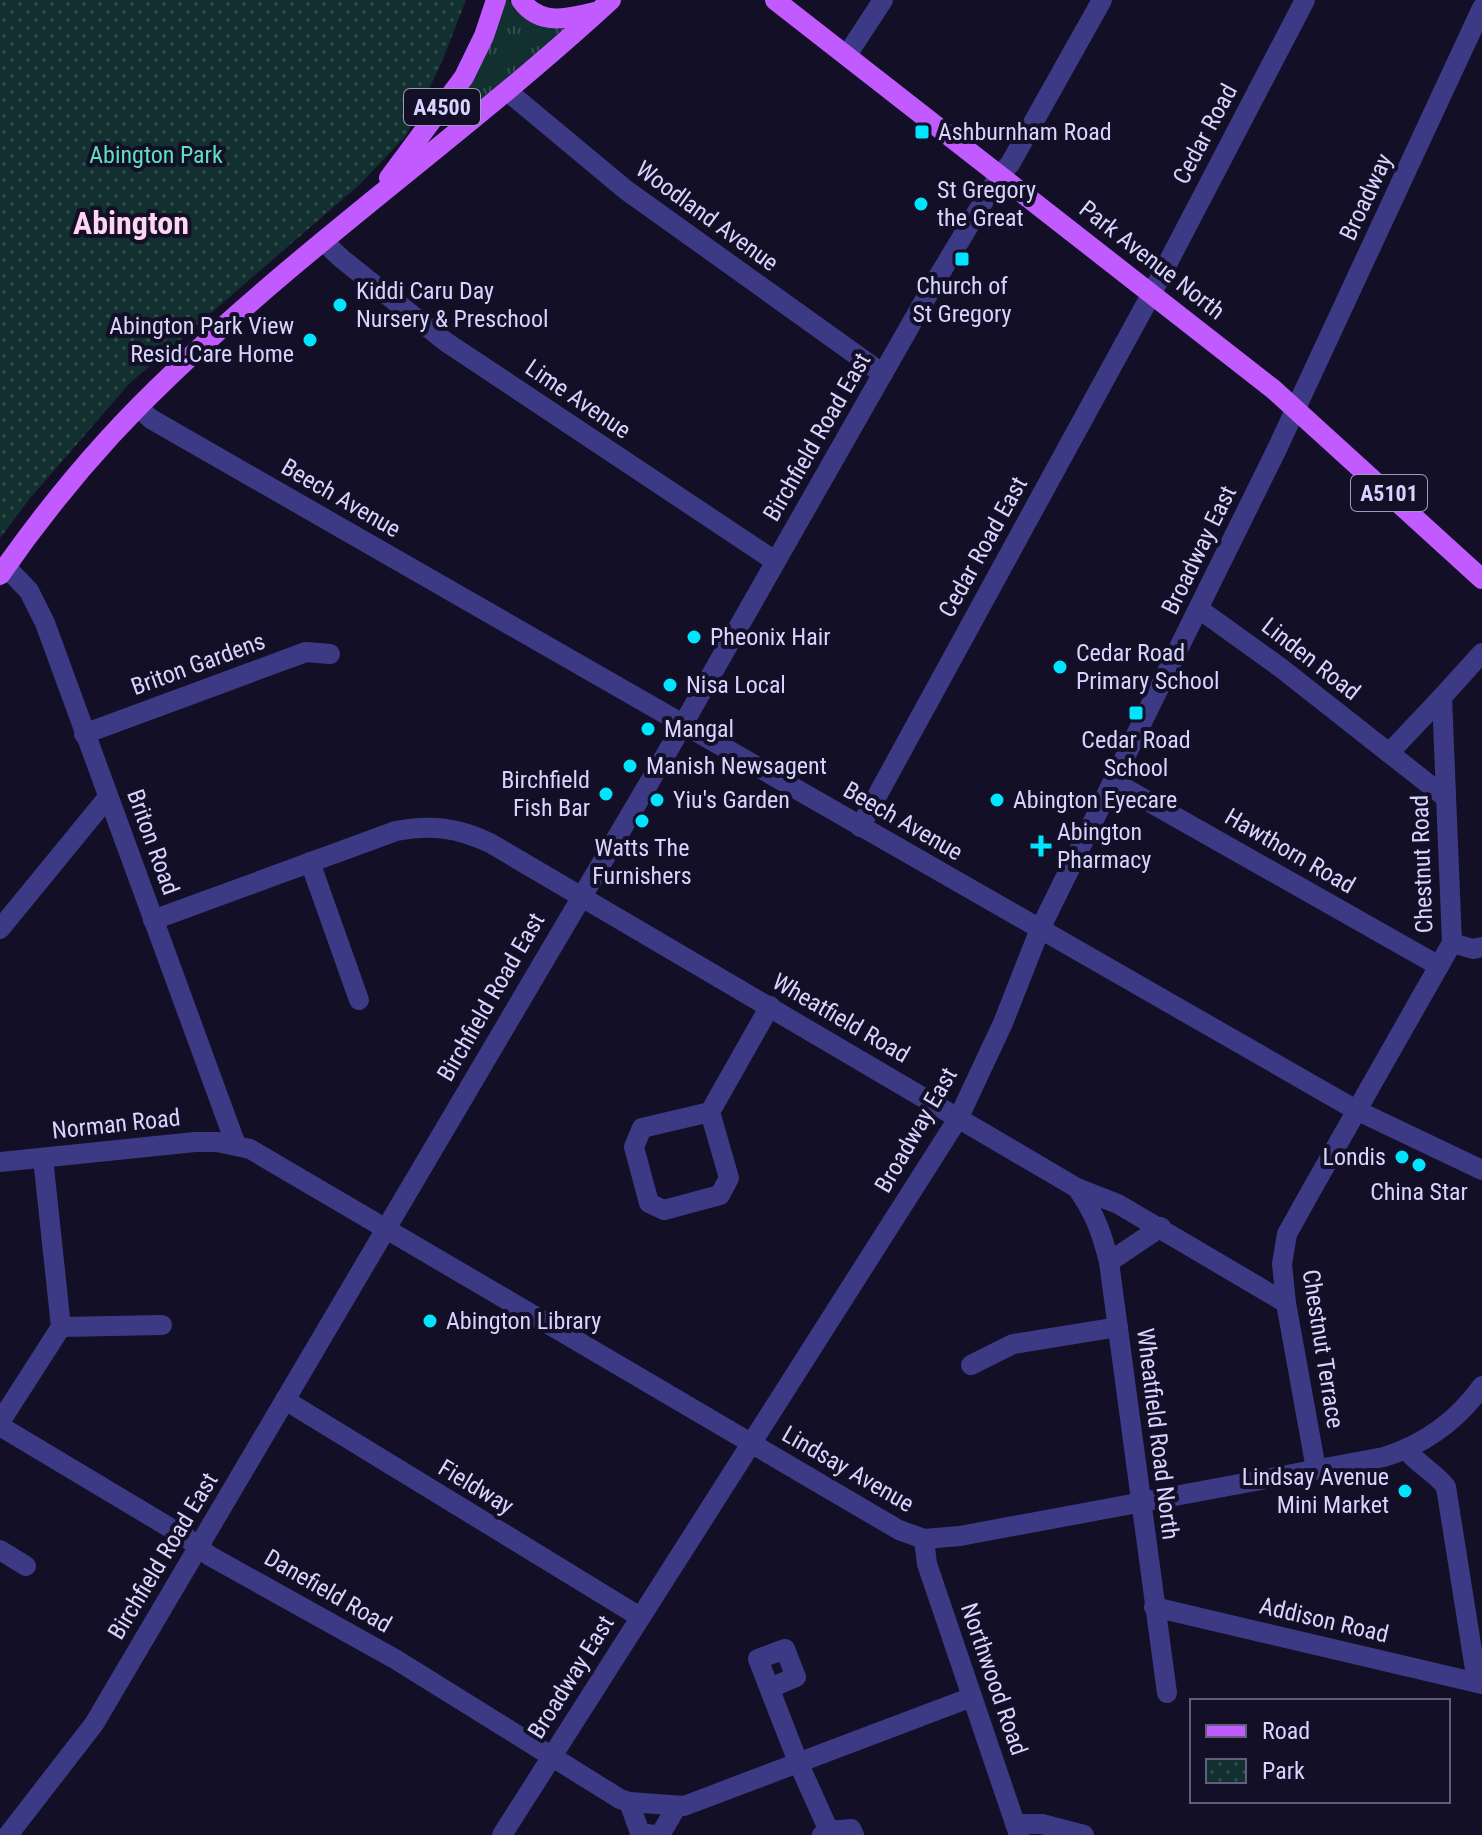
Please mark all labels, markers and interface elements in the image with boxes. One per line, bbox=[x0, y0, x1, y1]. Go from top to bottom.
street label: Cedar Road bbox=[1167, 79, 1243, 189]
road number: A4500 bbox=[404, 89, 480, 125]
place label: Ashburnham Road bbox=[938, 118, 1112, 146]
marker: Ashburnham Road bbox=[913, 123, 931, 141]
park label: Abington Park bbox=[89, 141, 223, 169]
street label: Broadway bbox=[1334, 149, 1398, 245]
street label: Woodland Avenue bbox=[630, 155, 784, 277]
place label: St Gregory the Great bbox=[937, 176, 1036, 232]
marker: St Gregory the Great bbox=[912, 195, 930, 213]
street label: Park Avenue North bbox=[1074, 195, 1230, 325]
district label: Abington bbox=[73, 204, 189, 242]
marker: Church of St Gregory bbox=[953, 250, 971, 268]
place label: Church of St Gregory bbox=[913, 272, 1011, 328]
place label: Kiddi Caru Day Nursery & Preschool bbox=[356, 277, 548, 333]
marker: Kiddi Caru Day Nursery & Preschool bbox=[331, 296, 349, 314]
place label: Abington Park View Resid.Care Home bbox=[109, 312, 294, 368]
marker: Abington Park View Resid.Care Home bbox=[301, 331, 319, 349]
street label: Birchfield Road East bbox=[758, 348, 876, 526]
street label: Lime Avenue bbox=[520, 354, 636, 444]
street label: Beech Avenue bbox=[276, 453, 406, 543]
street label: Cedar Road East bbox=[933, 472, 1033, 622]
road number: A5101 bbox=[1351, 475, 1427, 511]
street label: Broadway East bbox=[1156, 481, 1242, 619]
street label: Linden Road bbox=[1256, 612, 1366, 706]
place label: Pheonix Hair bbox=[710, 623, 831, 651]
street label: Briton Gardens bbox=[127, 627, 269, 701]
marker: Pheonix Hair bbox=[685, 628, 703, 646]
place label: Cedar Road Primary School bbox=[1076, 639, 1219, 695]
marker: Cedar Road Primary School bbox=[1051, 658, 1069, 676]
place label: Nisa Local bbox=[686, 671, 786, 699]
marker: Nisa Local bbox=[661, 676, 679, 694]
marker: Cedar Road School bbox=[1127, 704, 1145, 722]
place label: Mangal bbox=[664, 715, 734, 743]
marker: Mangal bbox=[639, 720, 657, 738]
place label: Cedar Road School bbox=[1081, 726, 1191, 782]
place label: Manish Newsagent bbox=[646, 752, 827, 780]
marker: Manish Newsagent bbox=[621, 757, 639, 775]
place label: Birchfield Fish Bar bbox=[501, 766, 590, 822]
street label: Beech Avenue bbox=[838, 776, 968, 866]
street label: Briton Road bbox=[121, 785, 185, 899]
marker: Birchfield Fish Bar bbox=[597, 785, 615, 803]
place label: Yiu's Garden bbox=[673, 786, 790, 814]
place label: Abington Eyecare bbox=[1013, 786, 1177, 814]
marker: Yiu's Garden bbox=[648, 791, 666, 809]
marker: Abington Eyecare bbox=[988, 791, 1006, 809]
street label: Chestnut Road bbox=[1406, 794, 1438, 934]
street label: Hawthorn Road bbox=[1220, 803, 1360, 899]
marker: Watts The Furnishers bbox=[633, 812, 651, 830]
place label: Abington Pharmacy bbox=[1057, 818, 1151, 874]
place label: Watts The Furnishers bbox=[592, 834, 692, 890]
marker: Abington Pharmacy bbox=[1032, 837, 1050, 855]
street label: Birchfield Road East bbox=[432, 908, 550, 1086]
street label: Wheatfield Road bbox=[767, 967, 915, 1069]
street label: Broadway East bbox=[869, 1063, 963, 1197]
street label: Norman Road bbox=[50, 1103, 182, 1145]
place label: Londis bbox=[1323, 1143, 1386, 1171]
marker: Londis bbox=[1393, 1148, 1411, 1166]
marker: China Star bbox=[1410, 1156, 1428, 1174]
place label: China Star bbox=[1370, 1178, 1468, 1206]
street label: Chestnut Terrace bbox=[1297, 1268, 1349, 1430]
place label: Abington Library bbox=[446, 1307, 601, 1335]
marker: Abington Library bbox=[421, 1312, 439, 1330]
street label: Wheatfield Road North bbox=[1131, 1327, 1185, 1541]
street label: Lindsay Avenue bbox=[777, 1420, 919, 1518]
street label: Fieldway bbox=[433, 1454, 519, 1520]
place label: Lindsay Avenue Mini Market bbox=[1242, 1463, 1389, 1519]
street label: Birchfield Road East bbox=[102, 1468, 224, 1644]
marker: Lindsay Avenue Mini Market bbox=[1396, 1482, 1414, 1500]
street label: Danefield Road bbox=[259, 1543, 397, 1639]
street label: Addison Road bbox=[1257, 1592, 1391, 1648]
street label: Northwood Road bbox=[955, 1599, 1033, 1759]
street label: Broadway East bbox=[522, 1610, 620, 1744]
legend bbox=[1190, 1699, 1450, 1803]
text: Road bbox=[1262, 1717, 1310, 1745]
text: Park bbox=[1262, 1757, 1305, 1785]

